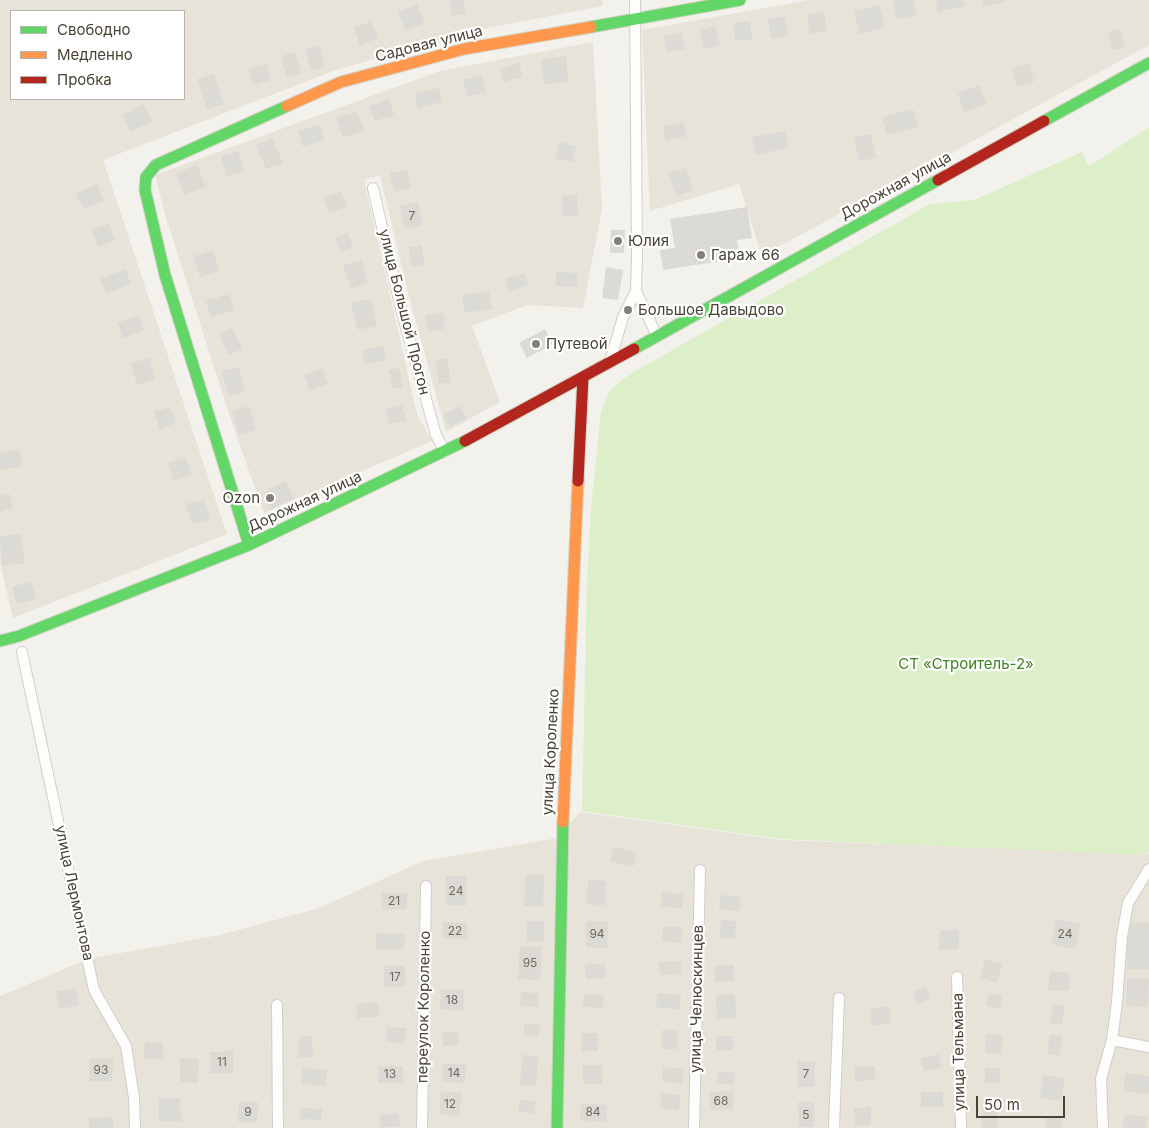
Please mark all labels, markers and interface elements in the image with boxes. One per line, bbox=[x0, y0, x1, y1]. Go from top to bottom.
legend bbox=[10, 10, 185, 100]
text: Свободно bbox=[57, 20, 131, 39]
street label: Садовая улица bbox=[374, 22, 484, 66]
text: Медленно bbox=[57, 45, 133, 64]
text: Пробка bbox=[57, 70, 112, 89]
street label: Дорожная улица bbox=[838, 148, 954, 224]
house number: 7 bbox=[409, 209, 415, 223]
street label: улица Большой Прогон bbox=[375, 227, 433, 397]
place label: Юлия bbox=[628, 232, 669, 250]
marker: Юлия bbox=[612, 235, 624, 247]
place label: Гараж 66 bbox=[711, 246, 780, 264]
marker: Гараж 66 bbox=[695, 249, 707, 261]
place label: Большое Давыдово bbox=[638, 301, 784, 319]
marker: Большое Давыдово bbox=[622, 304, 634, 316]
place label: Путевой bbox=[546, 335, 608, 353]
marker: Путевой bbox=[530, 338, 542, 350]
street label: Дорожная улица bbox=[245, 468, 365, 536]
place label: Ozon bbox=[223, 489, 260, 507]
marker: Ozon bbox=[264, 492, 276, 504]
park label: СТ «Строитель-2» bbox=[898, 655, 1034, 673]
street label: улица Короленко bbox=[539, 688, 563, 816]
street label: улица Лермонтова bbox=[51, 824, 97, 962]
house number: 24 bbox=[449, 884, 463, 898]
house number: 21 bbox=[388, 894, 400, 908]
house number: 22 bbox=[448, 924, 462, 938]
street label: улица Челюскинцев bbox=[687, 925, 707, 1073]
house number: 94 bbox=[589, 927, 605, 941]
house number: 24 bbox=[1058, 927, 1072, 941]
street label: переулок Короленко bbox=[414, 931, 434, 1083]
house number: 95 bbox=[523, 956, 537, 970]
house number: 17 bbox=[389, 970, 401, 984]
house number: 18 bbox=[446, 993, 458, 1007]
street label: улица Тельмана bbox=[949, 993, 969, 1111]
house number: 11 bbox=[217, 1055, 227, 1069]
house number: 93 bbox=[94, 1063, 108, 1077]
house number: 14 bbox=[448, 1066, 460, 1080]
house number: 13 bbox=[384, 1067, 396, 1081]
house number: 7 bbox=[803, 1067, 809, 1081]
scale bar bbox=[979, 1086, 1068, 1118]
house number: 68 bbox=[714, 1094, 728, 1108]
text: 50 m bbox=[984, 1095, 1020, 1114]
house number: 12 bbox=[444, 1097, 456, 1111]
house number: 9 bbox=[244, 1105, 252, 1119]
house number: 84 bbox=[585, 1105, 601, 1119]
house number: 5 bbox=[802, 1108, 810, 1122]

